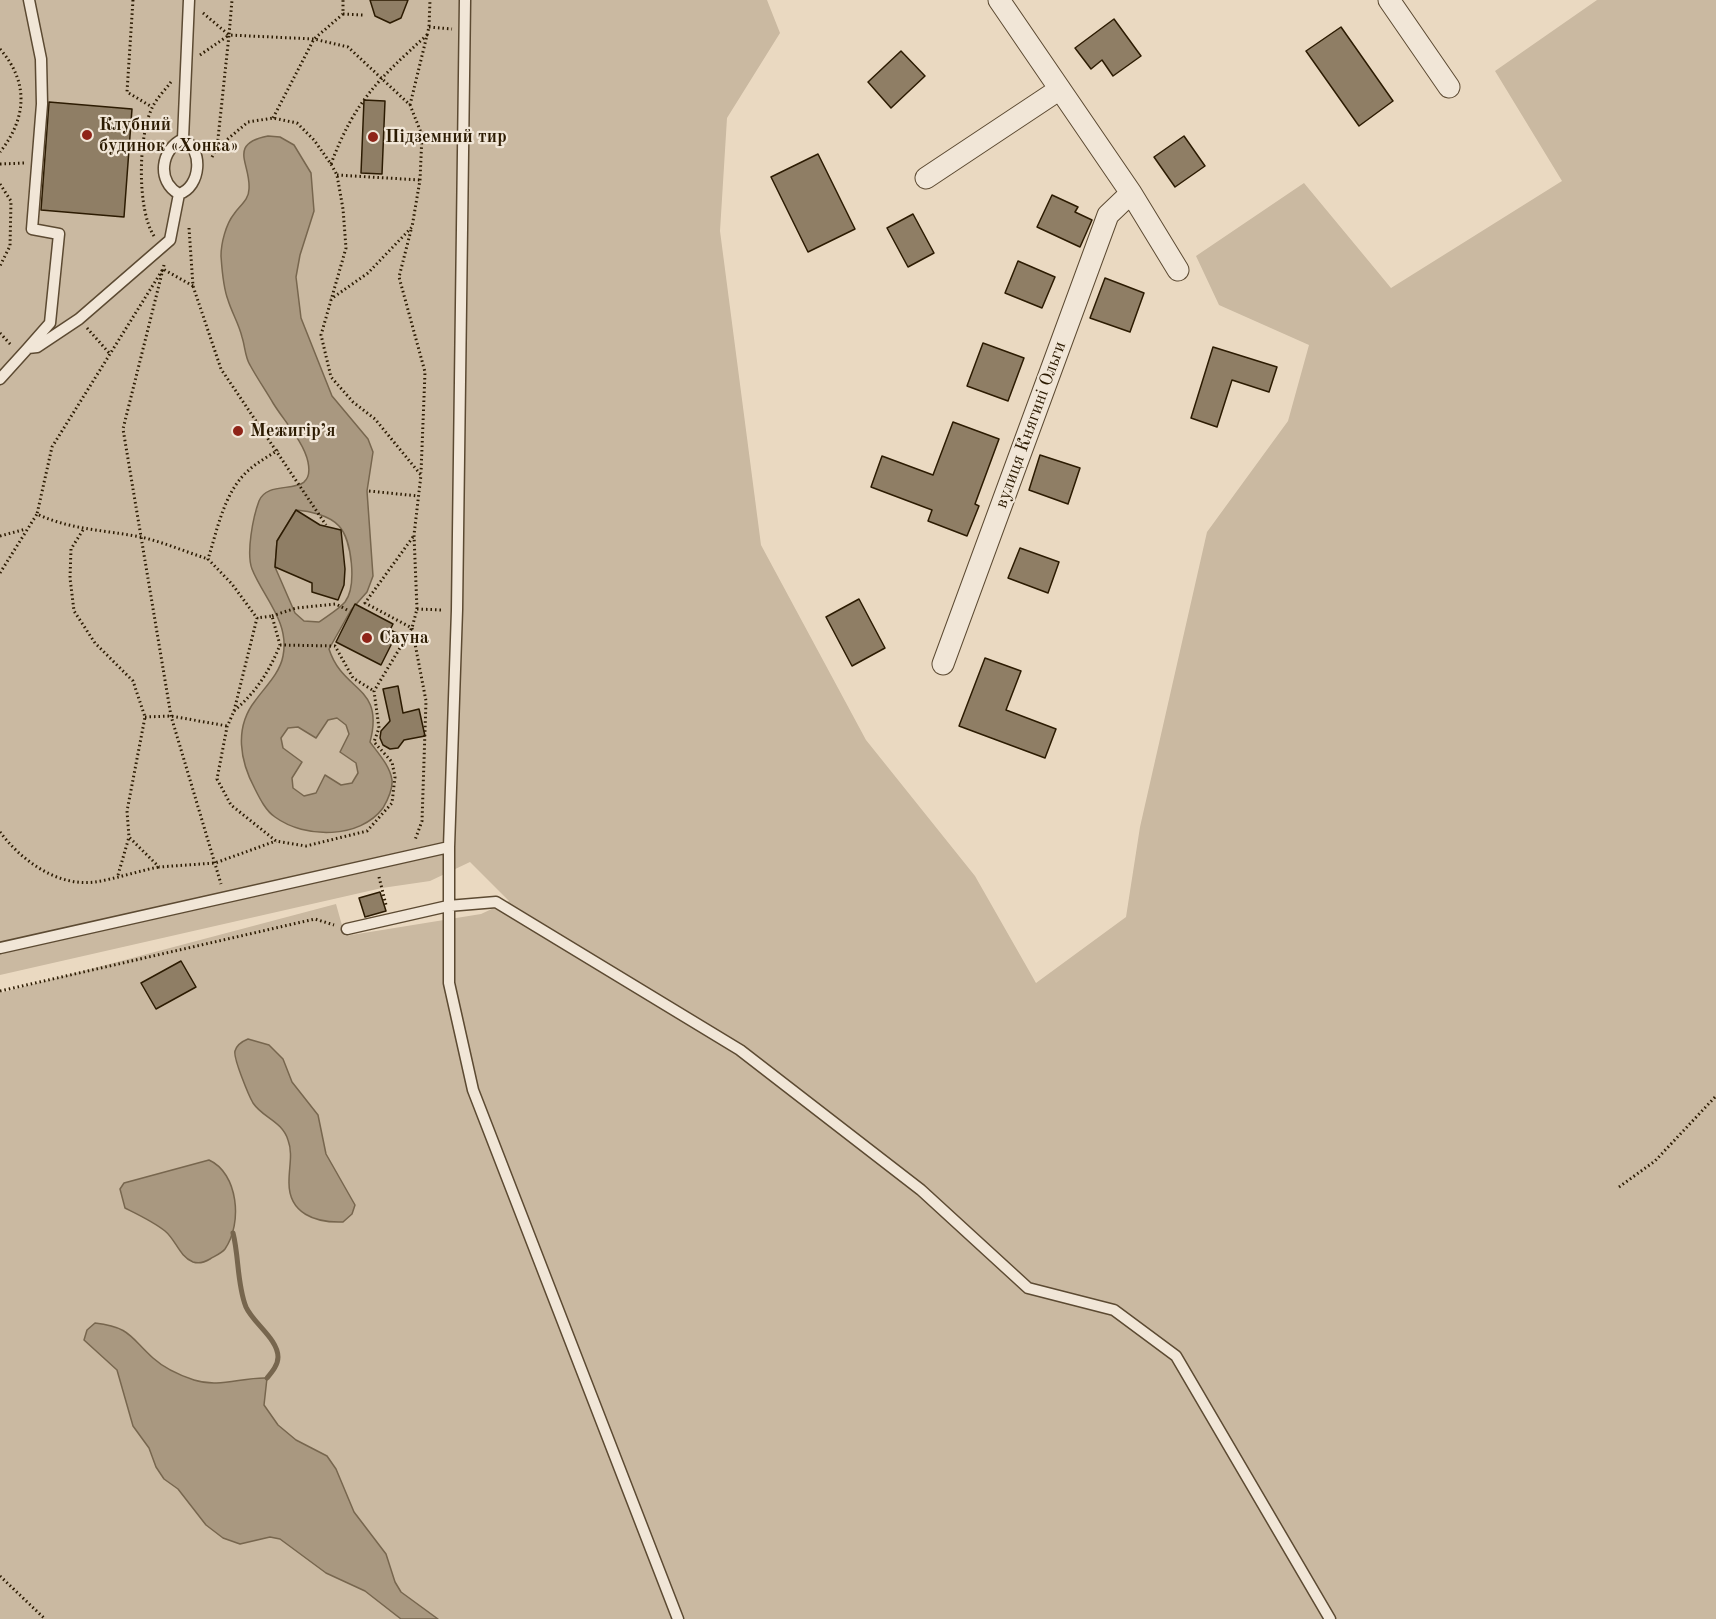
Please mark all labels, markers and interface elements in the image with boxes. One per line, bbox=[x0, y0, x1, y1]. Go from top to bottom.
place label: Клубний будинок «Хонка» bbox=[99, 114, 239, 156]
place label: Підземний тир bbox=[385, 126, 507, 148]
marker: Клубний будинок «Хонка» bbox=[80, 128, 94, 142]
marker: Підземний тир bbox=[366, 130, 380, 144]
street label: вулиця Княгині Ольги bbox=[991, 339, 1071, 511]
place label: Межигір’я bbox=[250, 420, 335, 442]
marker: Межигір’я bbox=[231, 424, 245, 438]
place label: Сауна bbox=[379, 627, 429, 649]
marker: Сауна bbox=[360, 631, 374, 645]

